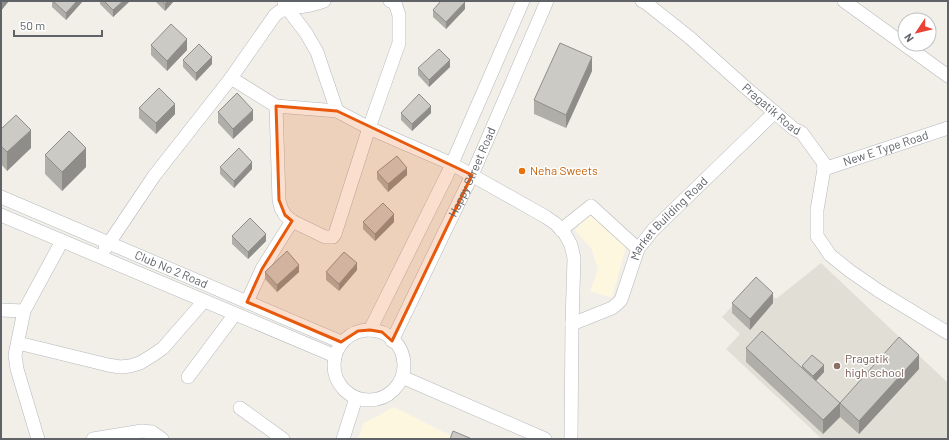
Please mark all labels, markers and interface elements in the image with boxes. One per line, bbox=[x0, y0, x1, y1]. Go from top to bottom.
scale bar bbox=[14, 12, 102, 38]
north arrow bbox=[897, 12, 937, 52]
text: 50 m bbox=[20, 18, 45, 32]
text: N bbox=[901, 31, 916, 45]
street label: Pragatik Road bbox=[740, 80, 803, 137]
street label: Happy Street Road bbox=[445, 125, 498, 219]
street label: New E Type Road bbox=[841, 127, 930, 168]
place label: Neha Sweets bbox=[530, 163, 598, 177]
marker: Neha Sweets bbox=[517, 166, 527, 176]
street label: Market Building Road bbox=[627, 173, 710, 262]
street label: Club No 2 Road bbox=[133, 247, 210, 290]
place label: Pragatik high school bbox=[845, 351, 904, 379]
marker: Pragatik high school bbox=[832, 361, 842, 371]

